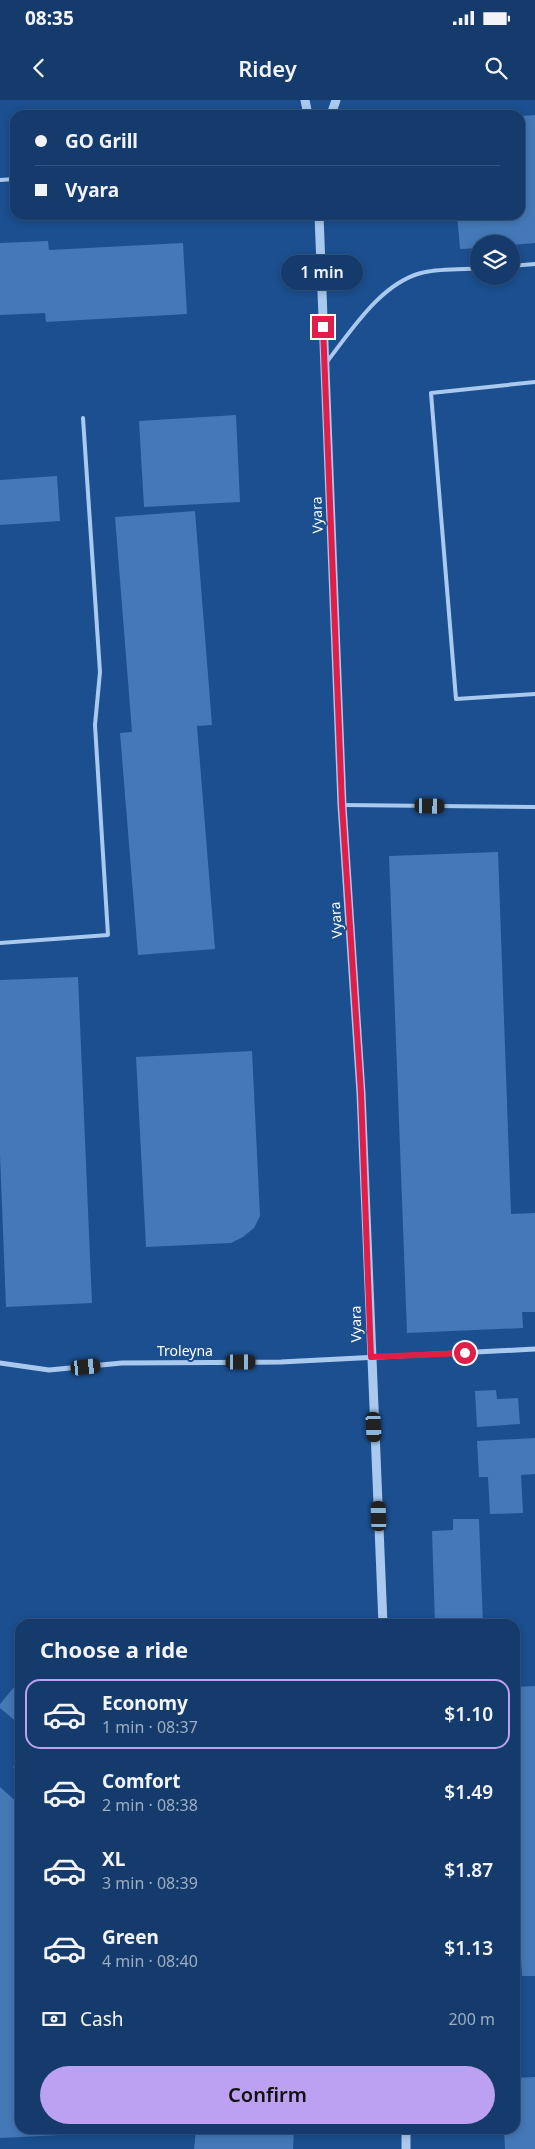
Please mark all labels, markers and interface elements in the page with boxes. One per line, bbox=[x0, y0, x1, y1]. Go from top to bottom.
text: 08:35 bbox=[25, 5, 74, 31]
text: Ridey bbox=[238, 53, 297, 83]
icon: back bbox=[25, 54, 53, 82]
icon: search bbox=[482, 54, 510, 82]
text: GO Grill bbox=[65, 128, 138, 154]
text: Vyara bbox=[65, 177, 119, 203]
map controls bbox=[470, 235, 520, 285]
button: layers bbox=[470, 235, 520, 285]
callout: 1 min bbox=[282, 254, 364, 290]
text: 1 min bbox=[300, 261, 344, 283]
route end bbox=[312, 316, 334, 338]
street label: Vyara bbox=[306, 496, 327, 534]
car bbox=[414, 798, 445, 814]
street label: Vyara bbox=[325, 901, 346, 939]
street label: Vyara bbox=[346, 1305, 365, 1343]
street label: Troleyna bbox=[157, 1341, 213, 1360]
route start bbox=[454, 1342, 476, 1364]
car bbox=[226, 1355, 256, 1370]
car bbox=[70, 1358, 101, 1376]
car bbox=[365, 1412, 382, 1442]
car bbox=[370, 1501, 387, 1531]
text: Choose a ride bbox=[40, 1634, 188, 1664]
text: Economy bbox=[102, 1690, 188, 1716]
icon: car bbox=[42, 1692, 87, 1737]
text: $1.10 bbox=[444, 1701, 493, 1727]
text: 1 min · 08:37 bbox=[102, 1716, 198, 1738]
text: Comfort bbox=[102, 1768, 181, 1794]
icon: car bbox=[42, 1770, 87, 1815]
text: $1.49 bbox=[444, 1779, 493, 1805]
text: 2 min · 08:38 bbox=[102, 1794, 198, 1816]
text: XL bbox=[102, 1846, 125, 1872]
icon: car bbox=[42, 1848, 87, 1893]
text: $1.87 bbox=[444, 1857, 493, 1883]
text: 3 min · 08:39 bbox=[102, 1872, 198, 1894]
text: Green bbox=[102, 1924, 159, 1950]
icon: car bbox=[42, 1926, 87, 1971]
text: $1.13 bbox=[444, 1935, 493, 1961]
text: 4 min · 08:40 bbox=[102, 1950, 198, 1972]
icon: cash bbox=[40, 2005, 68, 2033]
text: Cash bbox=[80, 2006, 124, 2032]
text: 200 m bbox=[448, 2008, 495, 2030]
button: Confirm bbox=[40, 2066, 495, 2124]

